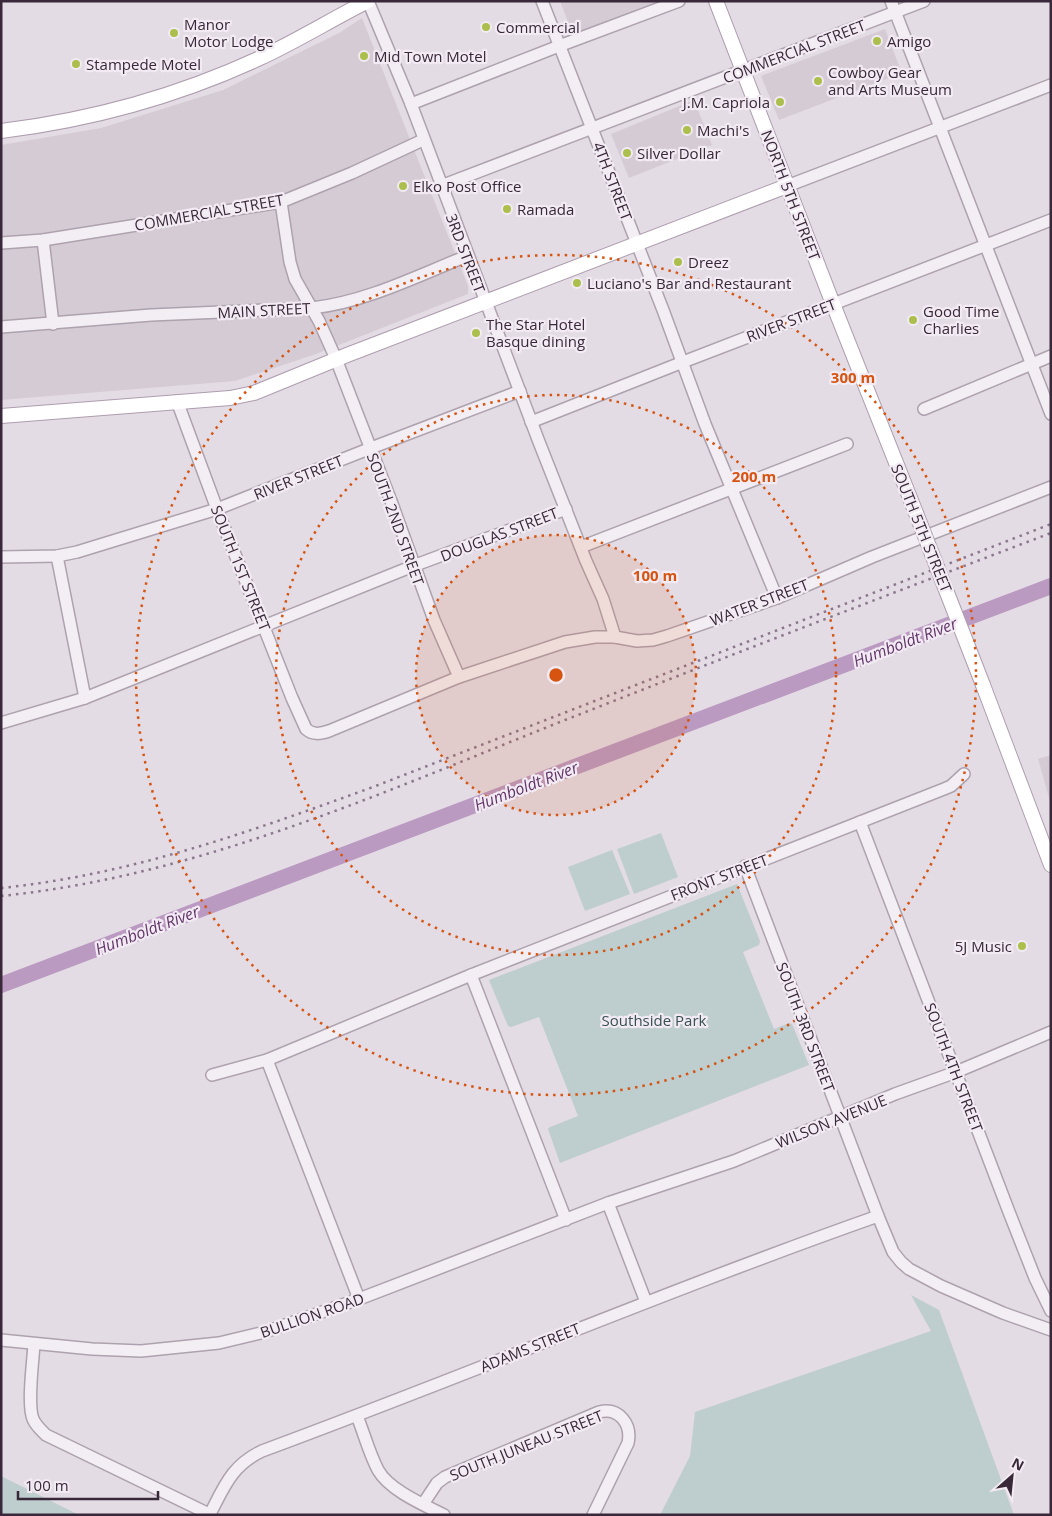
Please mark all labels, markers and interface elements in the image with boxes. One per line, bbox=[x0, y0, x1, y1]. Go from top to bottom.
place label: Manor Motor Lodge bbox=[184, 14, 274, 51]
street label: COMMERCIAL STREET bbox=[720, 14, 869, 87]
place label: Commercial bbox=[496, 17, 580, 37]
marker: Commercial bbox=[480, 21, 492, 33]
marker: Manor Motor Lodge bbox=[168, 27, 180, 39]
place label: Amigo bbox=[887, 31, 931, 51]
marker: Amigo bbox=[871, 35, 883, 47]
place label: Mid Town Motel bbox=[374, 46, 486, 66]
marker: Mid Town Motel bbox=[358, 50, 370, 62]
place label: Stampede Motel bbox=[86, 54, 201, 74]
marker: Stampede Motel bbox=[70, 58, 82, 70]
place label: Cowboy Gear and Arts Museum bbox=[828, 62, 952, 99]
marker: Cowboy Gear and Arts Museum bbox=[812, 75, 824, 87]
place label: J.M. Capriola bbox=[681, 92, 770, 112]
marker: J.M. Capriola bbox=[774, 96, 786, 108]
place label: Machi's bbox=[697, 120, 749, 140]
marker: Machi's bbox=[681, 124, 693, 136]
street label: NORTH 5TH STREET bbox=[757, 127, 825, 264]
street label: 4TH STREET bbox=[589, 139, 637, 224]
place label: Silver Dollar bbox=[637, 143, 721, 163]
marker: Silver Dollar bbox=[621, 147, 633, 159]
place label: Elko Post Office bbox=[413, 176, 522, 196]
marker: Elko Post Office bbox=[397, 180, 409, 192]
street label: COMMERCIAL STREET bbox=[133, 189, 286, 235]
place label: Ramada bbox=[517, 199, 574, 219]
marker: Ramada bbox=[501, 203, 513, 215]
street label: 3RD STREET bbox=[442, 211, 491, 296]
place label: Dreez bbox=[688, 252, 729, 272]
marker: Dreez bbox=[672, 256, 684, 268]
place label: Luciano's Bar and Restaurant bbox=[587, 273, 791, 293]
marker: Luciano's Bar and Restaurant bbox=[571, 277, 583, 289]
street label: RIVER STREET bbox=[743, 293, 839, 346]
street label: MAIN STREET bbox=[217, 298, 312, 322]
place label: Good Time Charlies bbox=[923, 301, 999, 338]
place label: The Star Hotel Basque dining bbox=[486, 314, 585, 351]
marker: Good Time Charlies bbox=[907, 314, 919, 326]
marker: The Star Hotel Basque dining bbox=[470, 327, 482, 339]
text: 300 m bbox=[831, 367, 875, 387]
street label: RIVER STREET bbox=[250, 450, 346, 504]
street label: SOUTH 2ND STREET bbox=[363, 450, 429, 589]
street label: SOUTH 5TH STREET bbox=[887, 461, 957, 596]
text: 200 m bbox=[732, 466, 776, 486]
street label: SOUTH 1ST STREET bbox=[207, 502, 276, 634]
street label: DOUGLAS STREET bbox=[437, 502, 561, 566]
text: 100 m bbox=[633, 565, 677, 585]
street label: WATER STREET bbox=[707, 574, 812, 630]
water label: Humboldt River bbox=[850, 612, 961, 672]
centre of rings bbox=[547, 666, 565, 684]
water label: Humboldt River bbox=[471, 756, 582, 816]
street label: FRONT STREET bbox=[667, 849, 771, 905]
water label: Humboldt River bbox=[92, 900, 203, 960]
place label: 5J Music bbox=[955, 936, 1012, 956]
marker: 5J Music bbox=[1016, 940, 1028, 952]
street label: SOUTH 3RD STREET bbox=[772, 959, 840, 1095]
street label: SOUTH 4TH STREET bbox=[920, 1000, 988, 1135]
park label: Southside Park bbox=[602, 1010, 707, 1030]
street label: WILSON AVENUE bbox=[772, 1090, 890, 1152]
street label: BULLION ROAD bbox=[257, 1288, 367, 1342]
street label: ADAMS STREET bbox=[477, 1318, 584, 1376]
street label: SOUTH JUNEAU STREET bbox=[446, 1405, 606, 1485]
north arrow bbox=[987, 1451, 1037, 1501]
text: N bbox=[1009, 1453, 1028, 1475]
scale bar bbox=[18, 1468, 158, 1500]
text: 100 m bbox=[25, 1475, 69, 1495]

